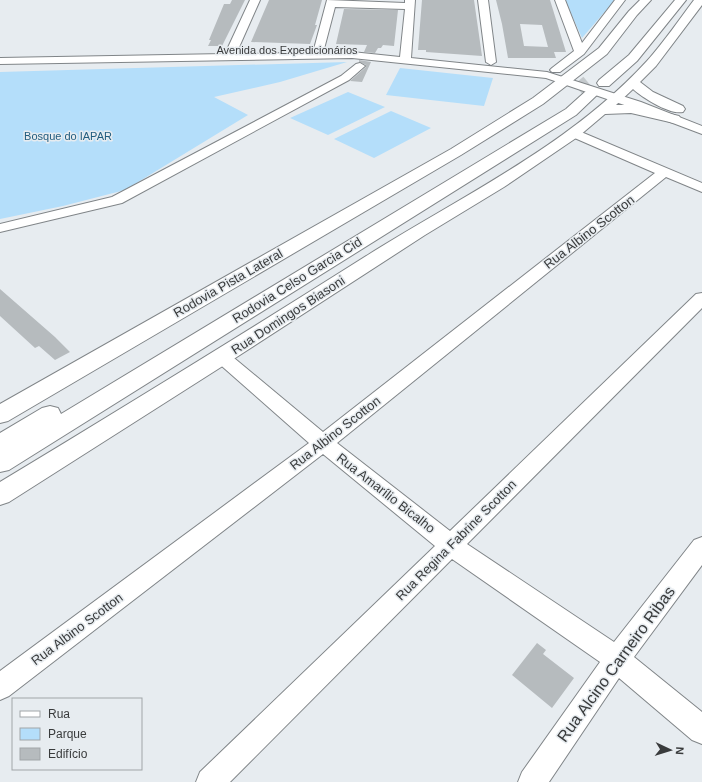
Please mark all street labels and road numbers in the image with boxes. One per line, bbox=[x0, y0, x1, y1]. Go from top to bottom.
street label: Avenida dos Expedicionários bbox=[216, 44, 358, 56]
street label: Rua Albino Scotton bbox=[541, 192, 637, 272]
street label: Rodovia Celso Garcia Cid bbox=[230, 234, 364, 326]
street label: Rodovia Pista Lateral bbox=[171, 246, 285, 320]
street label: Rua Domingos Biasoni bbox=[228, 273, 348, 357]
street label: Rua Albino Scotton bbox=[287, 393, 383, 473]
street label: Rua Amarílio Bicalho bbox=[334, 450, 438, 536]
street label: Rua Regina Fabrine Scotton bbox=[393, 477, 519, 603]
street label: Rua Alcino Carneiro Ribas bbox=[554, 583, 678, 745]
street label: Rua Albino Scotton bbox=[28, 590, 126, 668]

